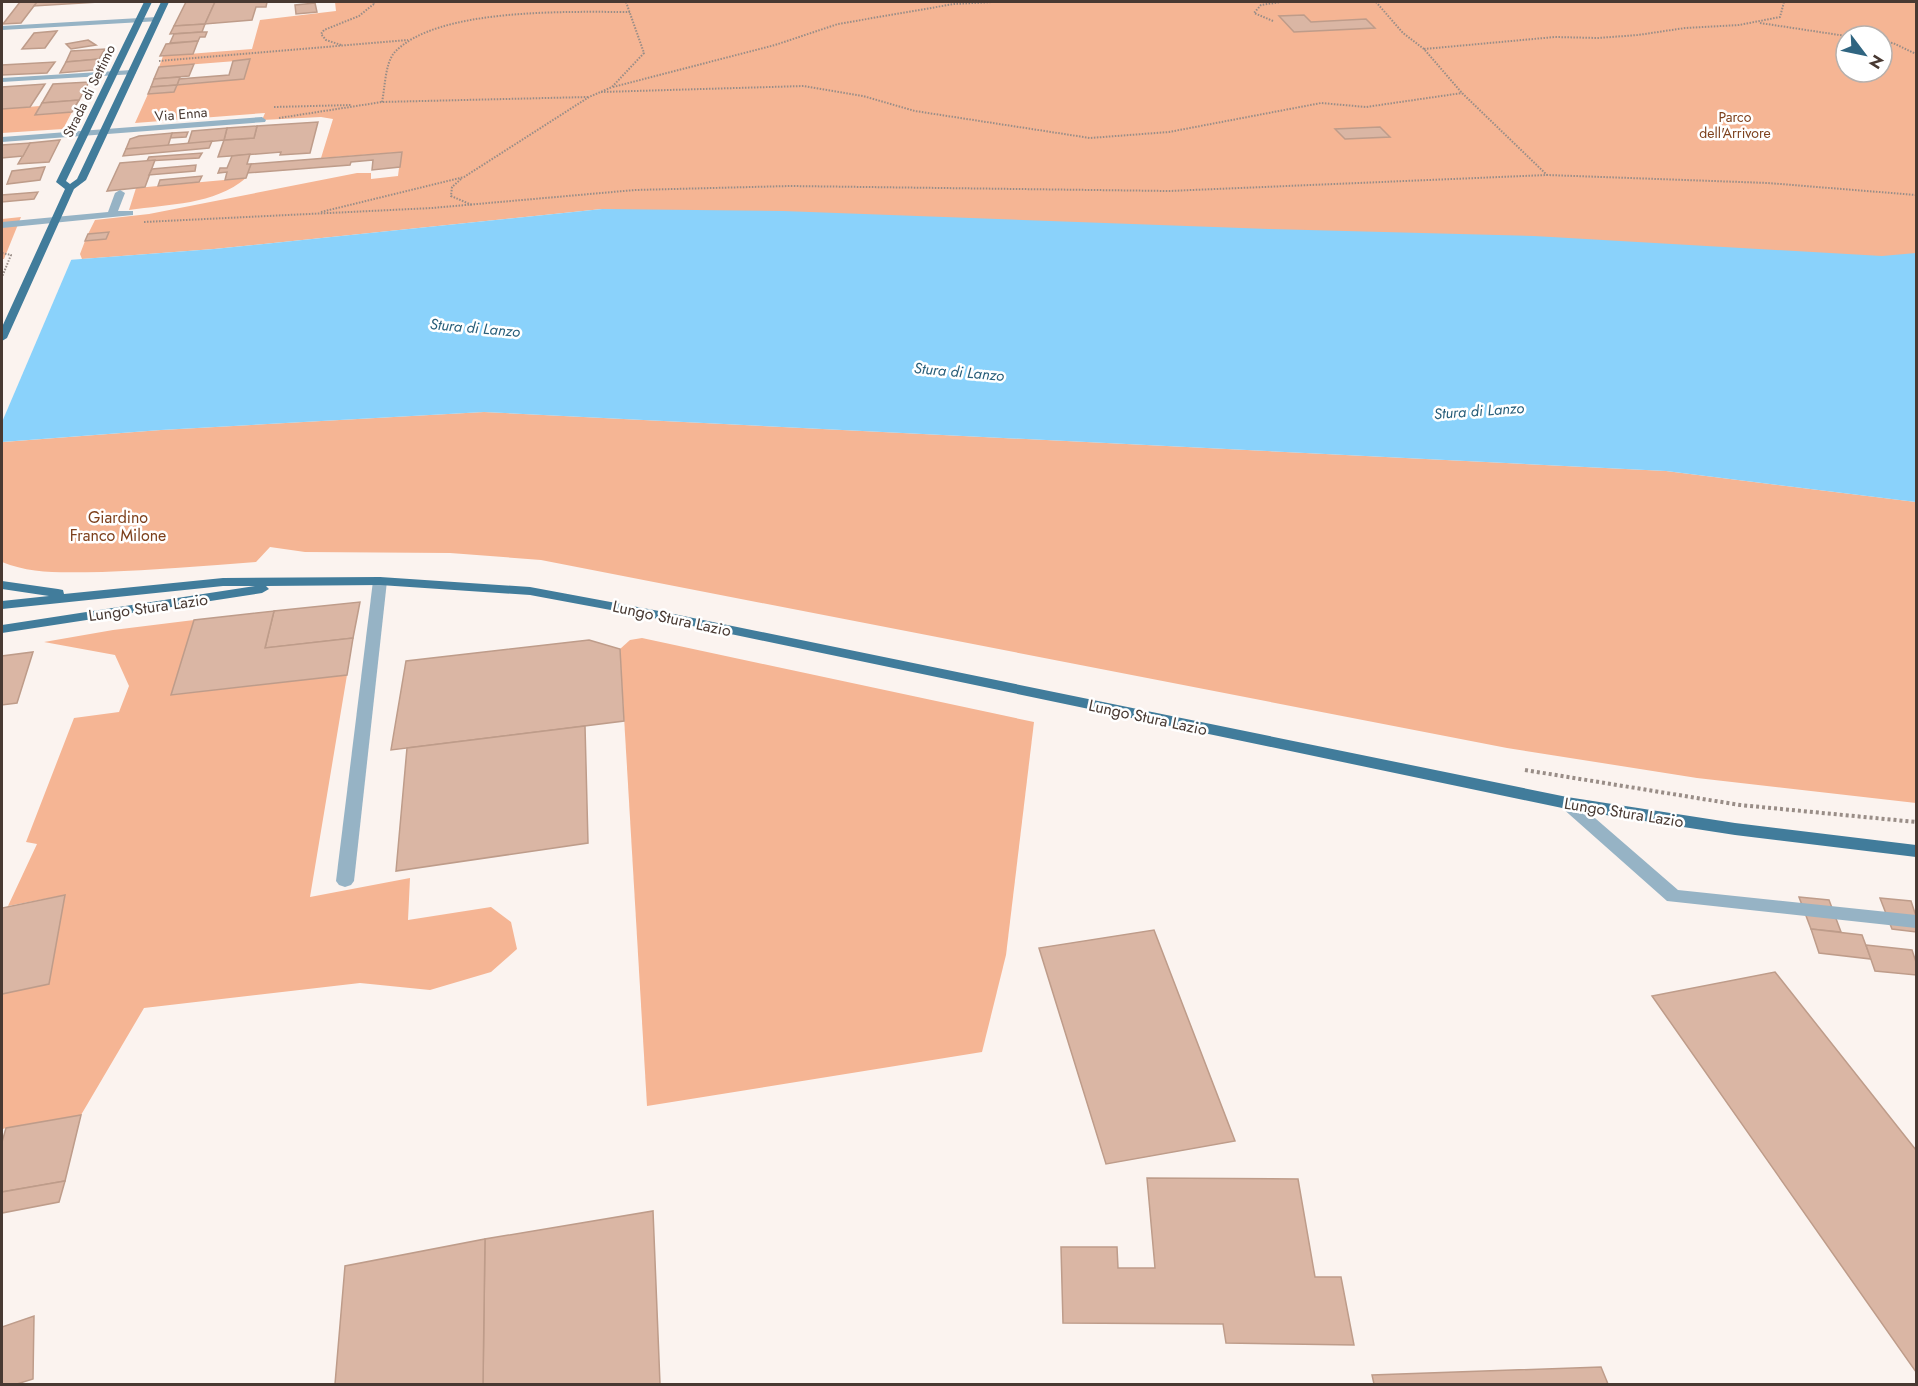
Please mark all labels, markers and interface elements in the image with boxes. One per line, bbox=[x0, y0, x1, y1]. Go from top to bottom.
north arrow bbox=[1834, 24, 1894, 84]
street label: Strada di Settimo bbox=[58, 41, 120, 141]
text: N bbox=[1863, 50, 1889, 73]
street label: Via Enna bbox=[154, 102, 208, 126]
park label: Parco dell'Arrivore bbox=[1699, 107, 1771, 143]
water label: Stura di Lanzo bbox=[429, 313, 521, 343]
water label: Stura di Lanzo bbox=[913, 357, 1005, 387]
water label: Stura di Lanzo bbox=[1433, 397, 1525, 425]
park label: Giardino Franco Milone bbox=[70, 506, 166, 547]
street label: Lungo Stura Lazio bbox=[87, 588, 210, 627]
street label: Lungo Stura Lazio bbox=[611, 595, 733, 642]
street label: Lungo Stura Lazio bbox=[1087, 694, 1209, 741]
street label: Lungo Stura Lazio bbox=[1563, 792, 1685, 833]

